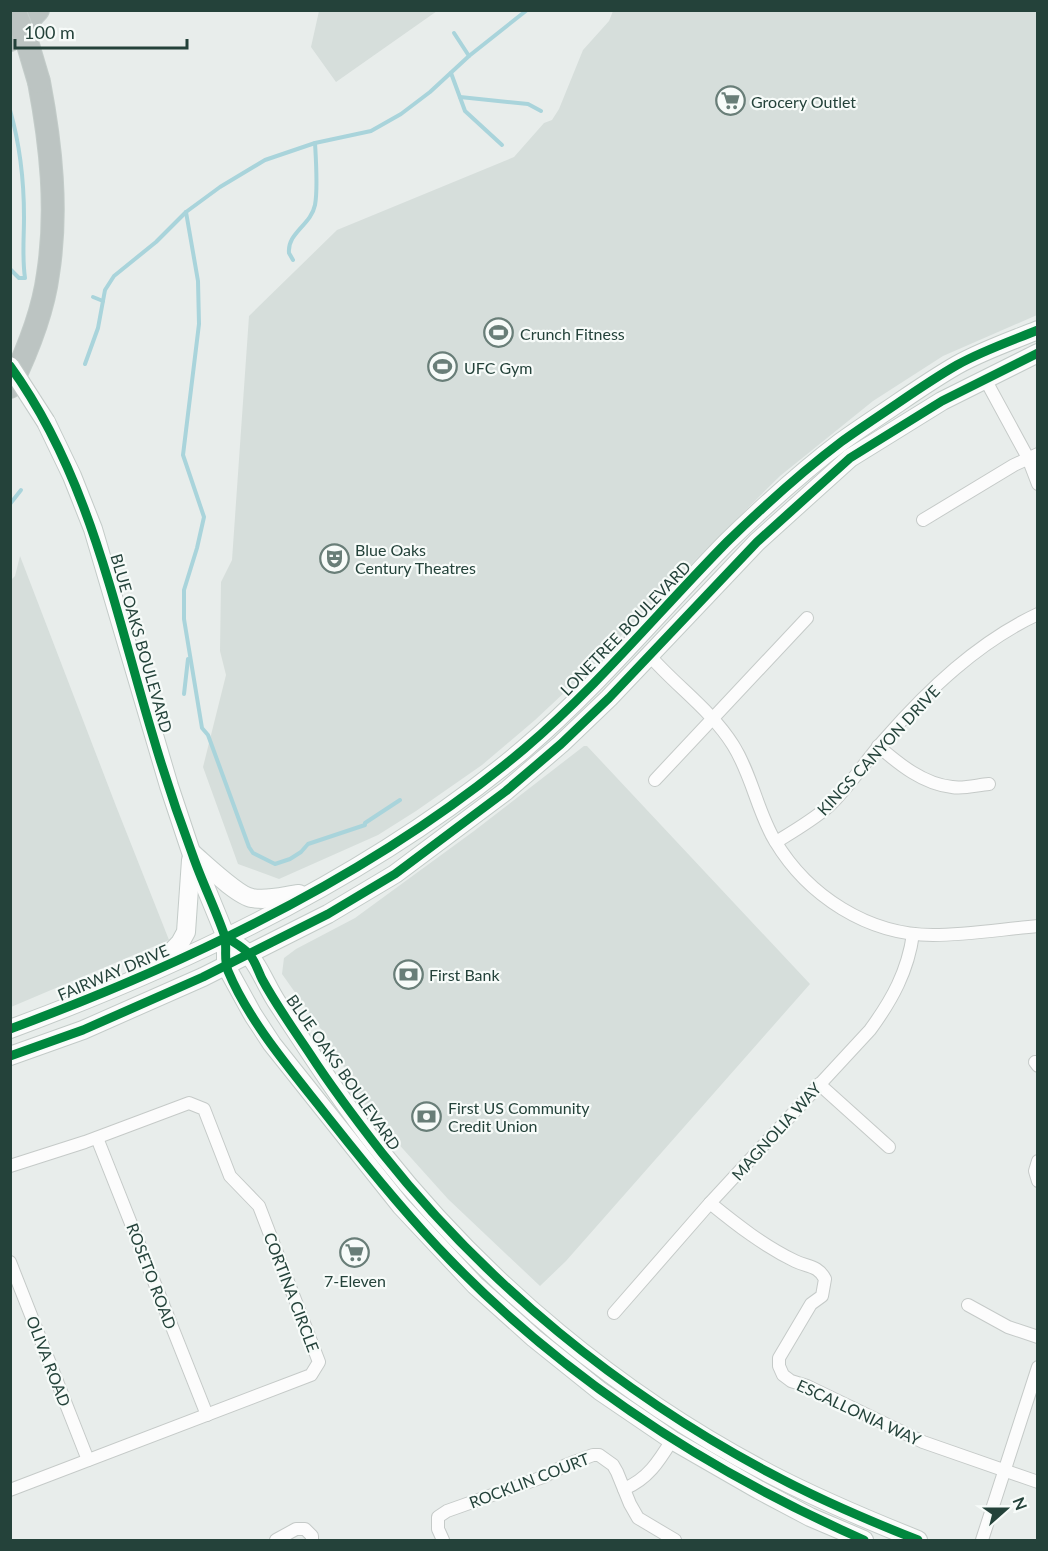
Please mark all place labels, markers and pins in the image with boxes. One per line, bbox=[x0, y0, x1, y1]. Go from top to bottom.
supermarket icon: Grocery Outlet bbox=[714, 85, 746, 117]
place label: Grocery Outlet bbox=[751, 92, 856, 111]
sports icon: Crunch Fitness bbox=[483, 317, 515, 349]
place label: Crunch Fitness bbox=[520, 324, 625, 343]
sports icon: UFC Gym bbox=[427, 351, 459, 383]
place label: UFC Gym bbox=[464, 358, 532, 377]
place label: Blue Oaks Century Theatres bbox=[355, 540, 476, 577]
theatre icon: Blue Oaks Century Theatres bbox=[318, 542, 350, 574]
bank icon: First Bank bbox=[392, 958, 424, 990]
place label: First Bank bbox=[429, 965, 500, 984]
place label: First US Community Credit Union bbox=[448, 1098, 590, 1135]
bank icon: First US Community Credit Union bbox=[411, 1100, 443, 1132]
supermarket icon: 7-Eleven bbox=[339, 1236, 371, 1268]
place label: 7-Eleven bbox=[324, 1271, 386, 1290]

